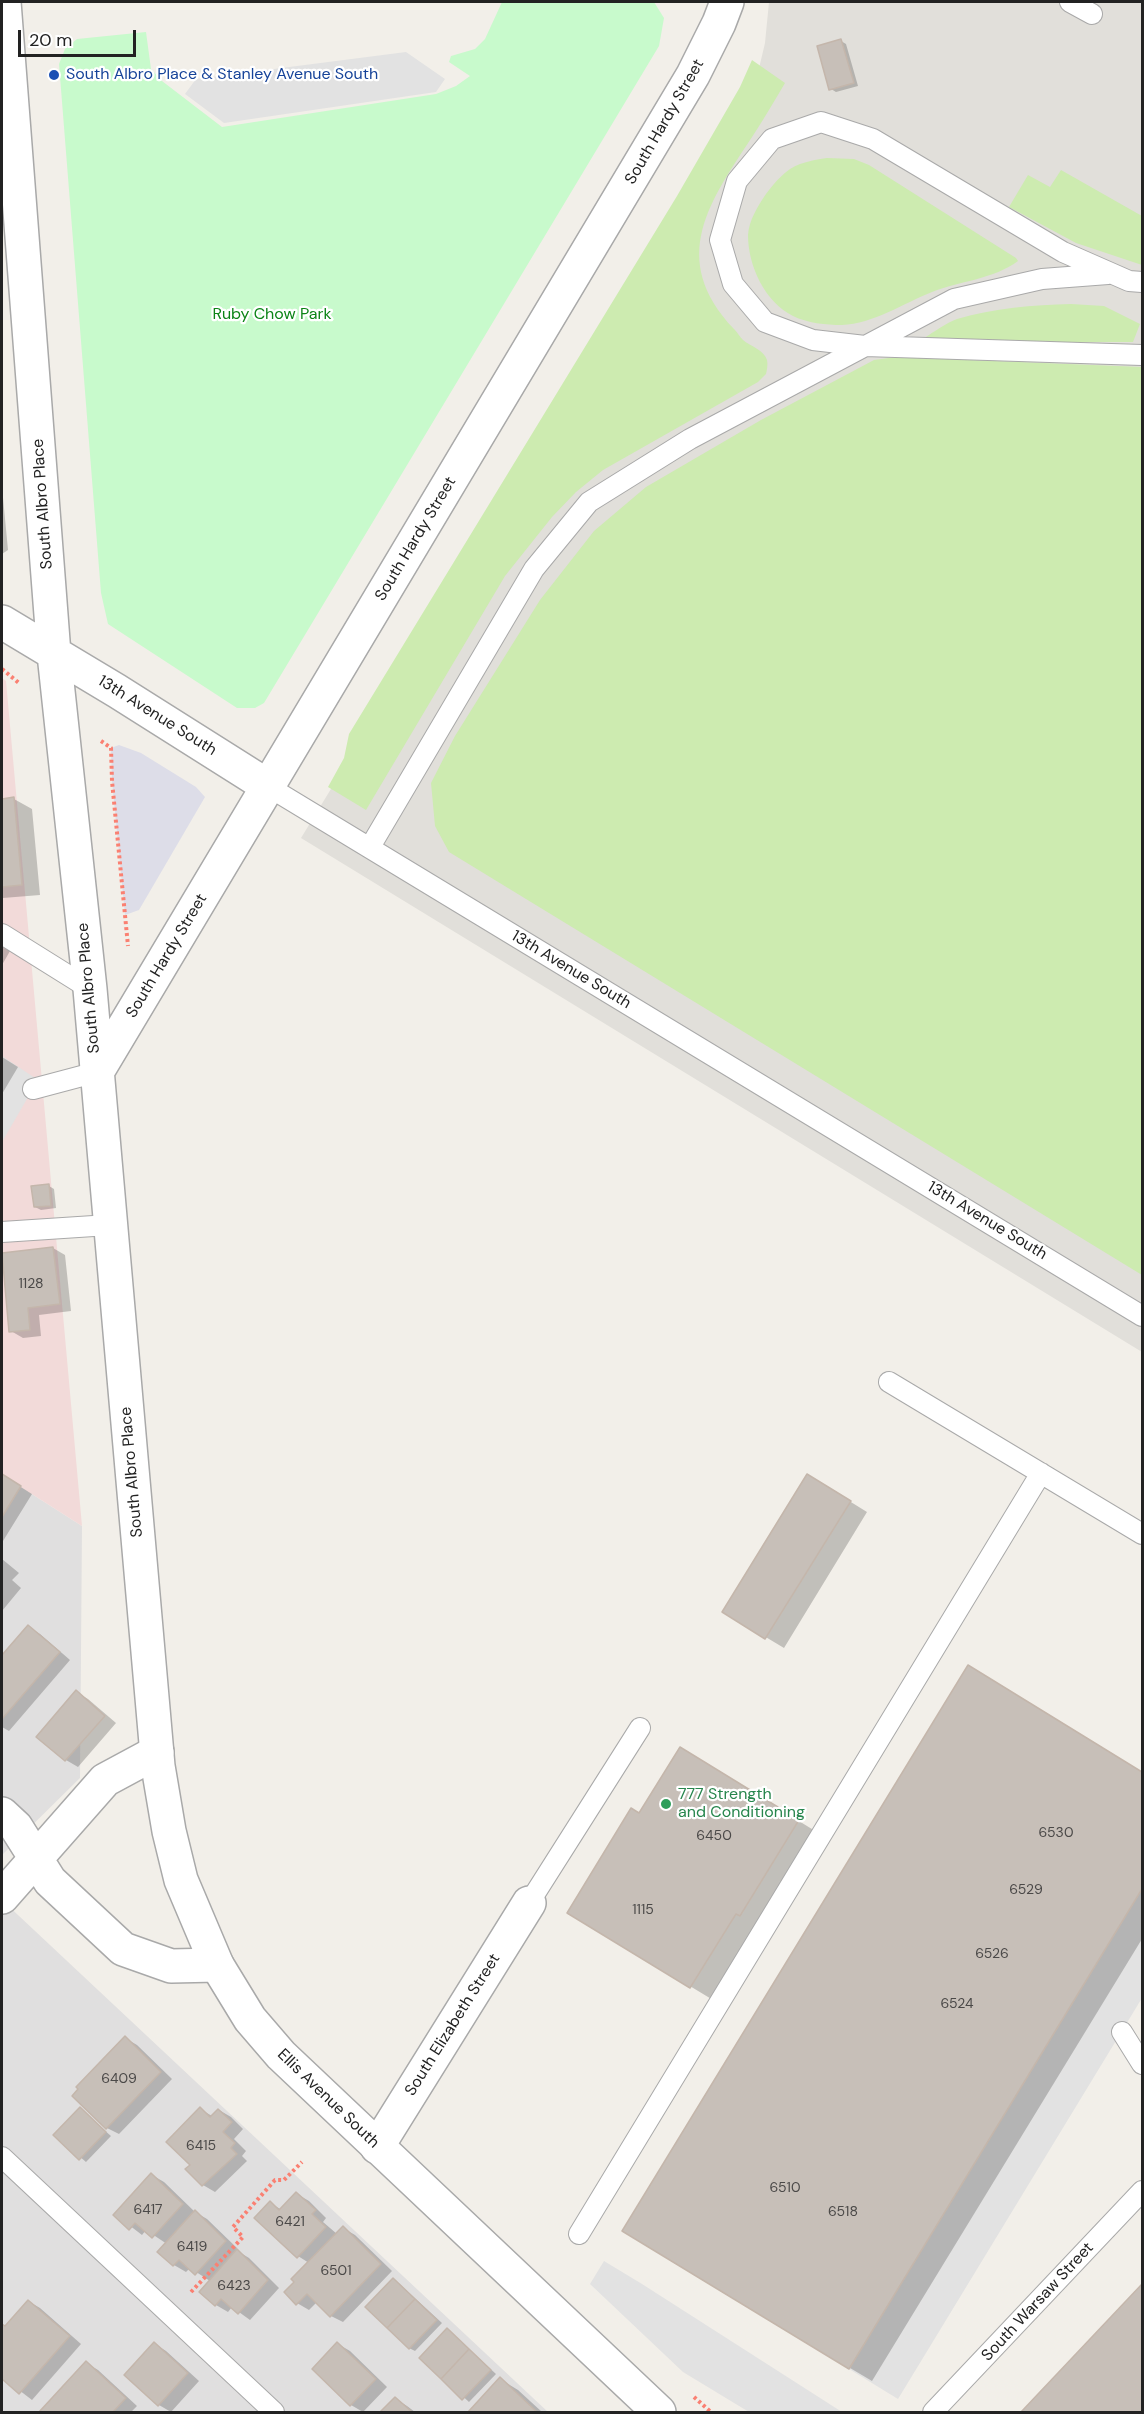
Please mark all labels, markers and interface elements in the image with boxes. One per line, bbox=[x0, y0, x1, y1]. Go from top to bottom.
scale bar bbox=[21, 18, 140, 56]
text: 20 m bbox=[29, 28, 72, 52]
street label: South Hardy Street bbox=[621, 56, 709, 188]
place label: South Albro Place & Stanley Avenue South bbox=[66, 65, 378, 85]
marker: South Albro Place & Stanley Avenue South bbox=[47, 68, 61, 82]
park label: Ruby Chow Park bbox=[212, 305, 332, 325]
street label: South Albro Place bbox=[29, 438, 57, 570]
street label: South Hardy Street bbox=[371, 473, 461, 605]
street label: 13th Avenue South bbox=[94, 672, 220, 760]
street label: South Hardy Street bbox=[122, 890, 212, 1022]
street label: South Albro Place bbox=[74, 922, 104, 1054]
street label: 13th Avenue South bbox=[508, 927, 634, 1013]
street label: 13th Avenue South bbox=[924, 1178, 1050, 1264]
house number: 1128 bbox=[18, 1276, 44, 1292]
street label: South Albro Place bbox=[117, 1406, 147, 1538]
place label: 777 Strength and Conditioning bbox=[678, 1785, 805, 1823]
marker: 777 Strength and Conditioning bbox=[659, 1797, 673, 1811]
house number: 6530 bbox=[1039, 1825, 1073, 1841]
house number: 6450 bbox=[696, 1828, 732, 1844]
house number: 6529 bbox=[1009, 1882, 1043, 1898]
house number: 1115 bbox=[632, 1902, 654, 1918]
house number: 6526 bbox=[975, 1946, 1009, 1962]
street label: South Elizabeth Street bbox=[401, 1950, 505, 2100]
house number: 6524 bbox=[940, 1996, 974, 2012]
street label: Ellis Avenue South bbox=[273, 2045, 383, 2153]
house number: 6409 bbox=[101, 2071, 137, 2087]
house number: 6415 bbox=[186, 2138, 216, 2154]
house number: 6510 bbox=[770, 2180, 800, 2196]
house number: 6417 bbox=[133, 2202, 163, 2218]
house number: 6518 bbox=[828, 2204, 858, 2220]
house number: 6421 bbox=[275, 2214, 305, 2230]
house number: 6419 bbox=[177, 2239, 207, 2255]
street label: South Warsaw Street bbox=[978, 2239, 1098, 2365]
house number: 6501 bbox=[321, 2263, 351, 2279]
house number: 6423 bbox=[217, 2278, 251, 2294]

